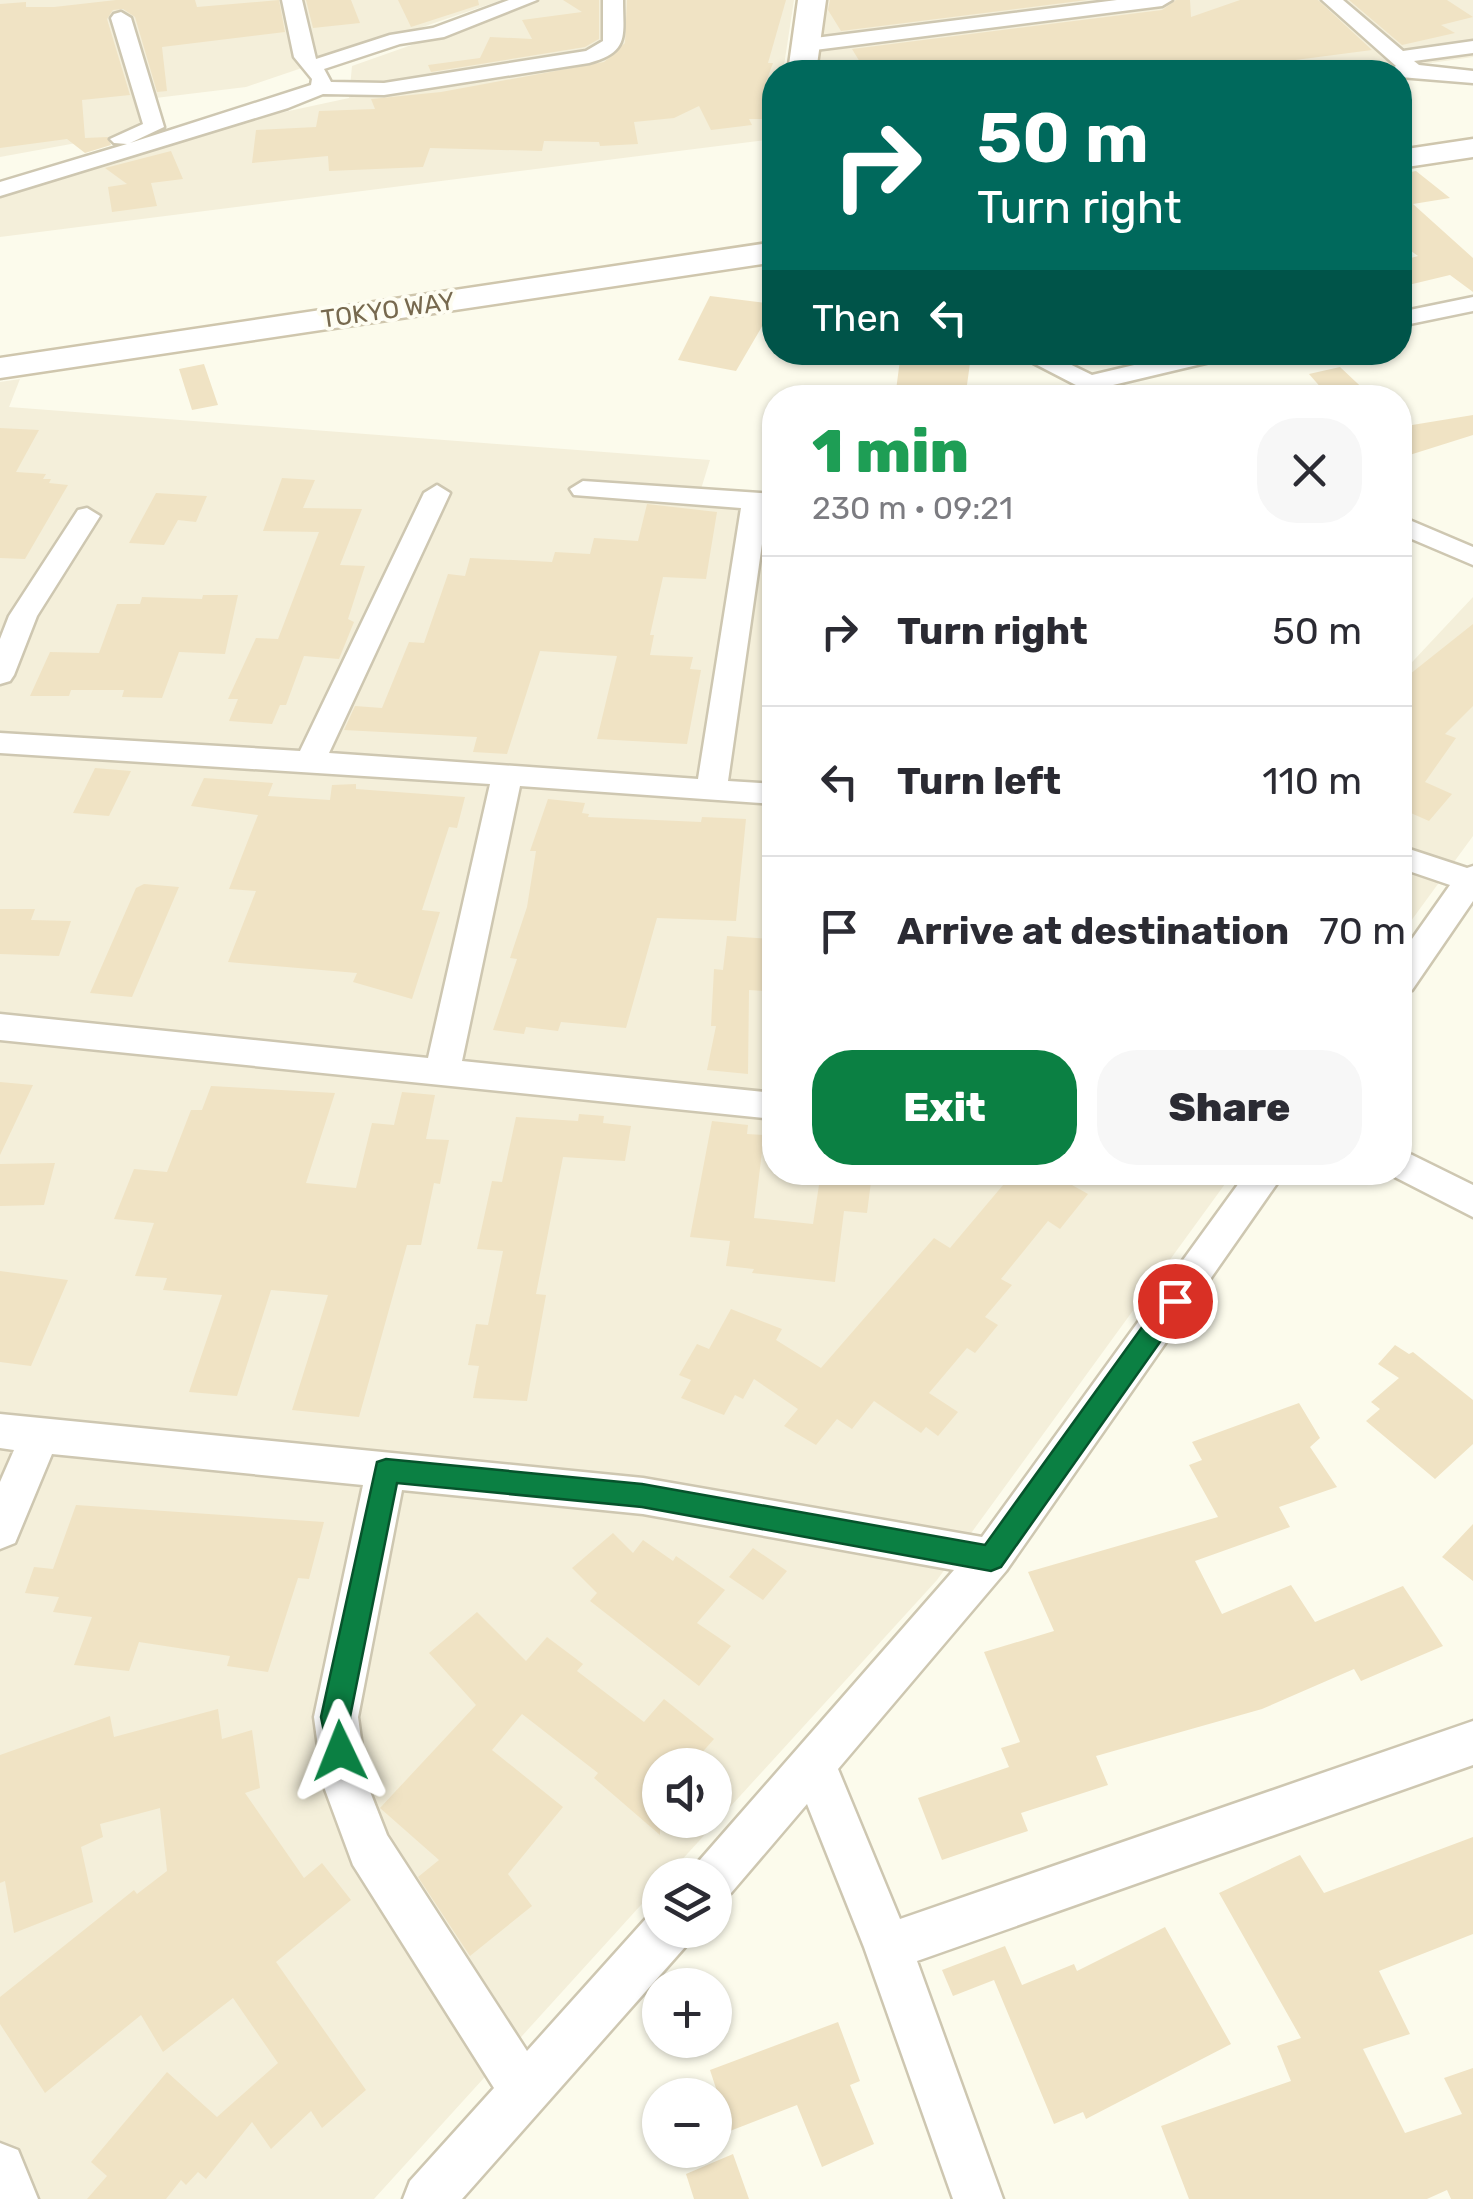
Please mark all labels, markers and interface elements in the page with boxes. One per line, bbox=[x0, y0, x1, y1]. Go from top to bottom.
text: 50 m bbox=[977, 97, 1149, 180]
icon: right bbox=[812, 100, 942, 230]
text: Turn right bbox=[977, 181, 1181, 234]
street label: TOKYO WAY bbox=[319, 286, 457, 334]
icon: left bbox=[921, 290, 976, 345]
text: Then bbox=[812, 295, 901, 341]
text: 1 min bbox=[812, 416, 969, 487]
button: close bbox=[1257, 418, 1362, 523]
text: 230 m · 09:21 bbox=[812, 489, 1013, 527]
icon: right bbox=[812, 604, 867, 659]
text: Turn right bbox=[897, 608, 1088, 654]
text: 50 m bbox=[1272, 608, 1362, 654]
icon: left bbox=[812, 754, 867, 809]
text: Turn left bbox=[897, 758, 1061, 804]
text: 110 m bbox=[1262, 758, 1362, 804]
icon: arrive bbox=[812, 904, 867, 959]
text: Arrive at destination bbox=[897, 908, 1289, 954]
text: 70 m bbox=[1319, 908, 1406, 954]
button: Exit bbox=[812, 1050, 1077, 1165]
button: Share bbox=[1097, 1050, 1362, 1165]
pin bbox=[1133, 1259, 1218, 1344]
icon: arrive bbox=[1148, 1274, 1203, 1329]
position arrow bbox=[288, 1699, 392, 1803]
map controls bbox=[642, 1748, 732, 2168]
button: sound bbox=[642, 1748, 732, 1838]
button: layers bbox=[642, 1858, 732, 1948]
button: + bbox=[642, 1968, 732, 2058]
button: − bbox=[642, 2078, 732, 2168]

